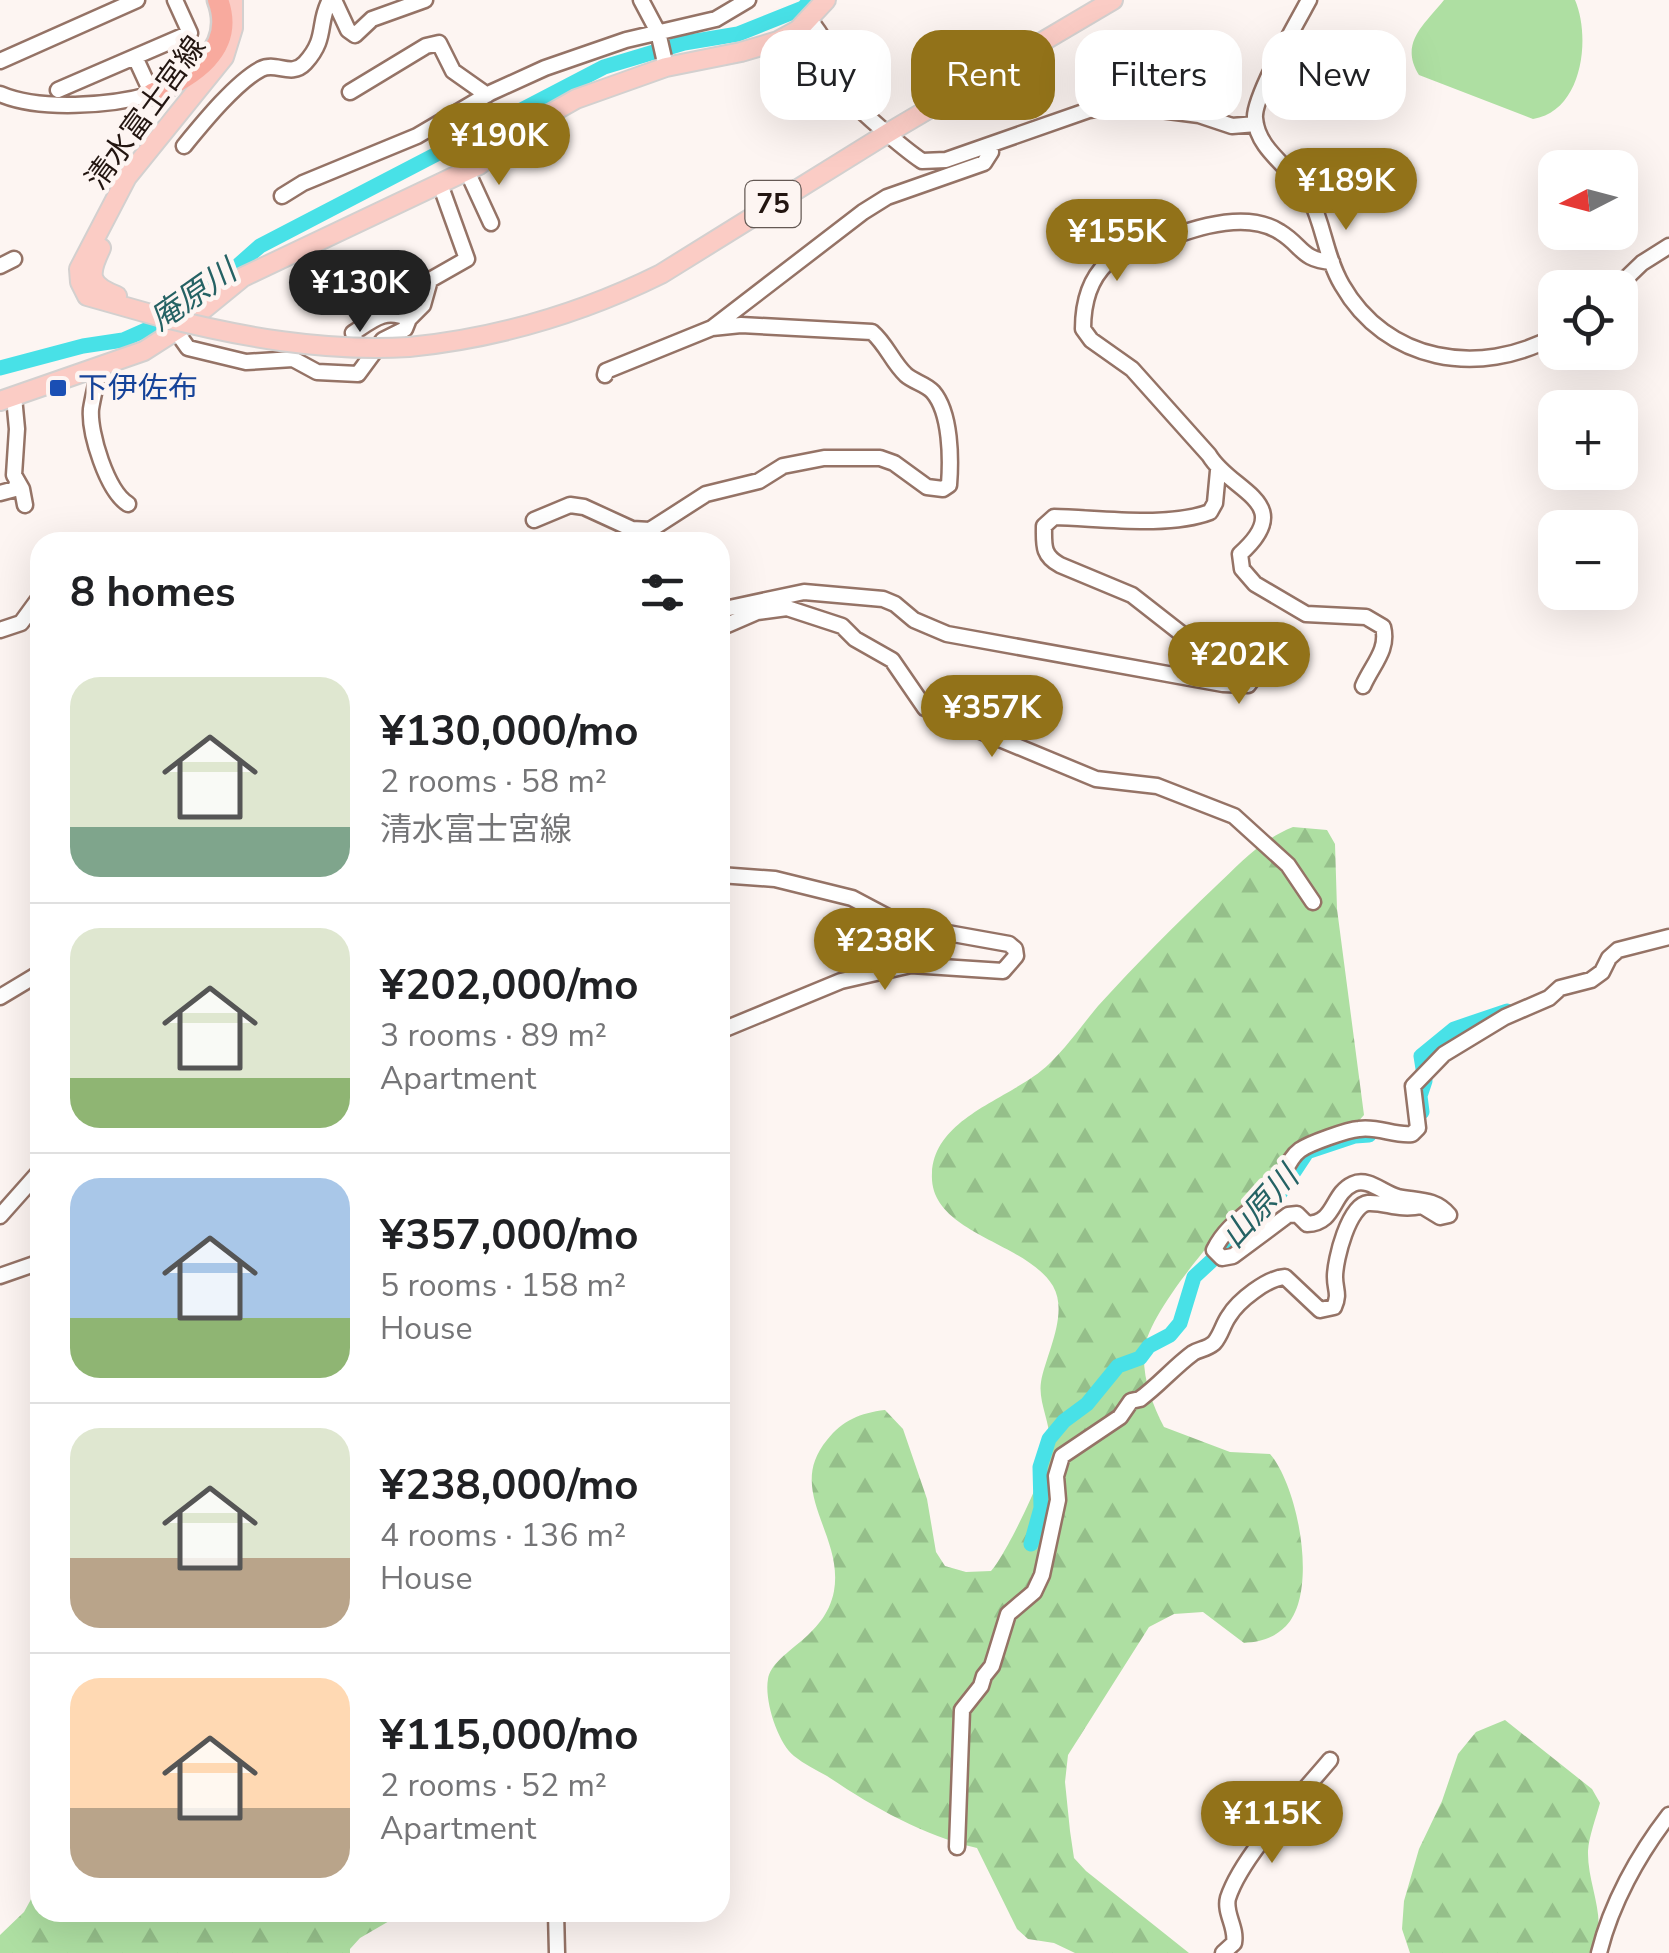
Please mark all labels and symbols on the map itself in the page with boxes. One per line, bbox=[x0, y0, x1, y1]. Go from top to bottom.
street label: 清水富士宮線 bbox=[77, 28, 215, 198]
pin: ¥190K bbox=[429, 103, 569, 188]
pin: ¥189K bbox=[1276, 148, 1416, 233]
north arrow bbox=[1538, 150, 1638, 250]
road number: 75 bbox=[746, 181, 800, 227]
pin: ¥155K bbox=[1047, 199, 1187, 284]
water label: 庵原川 bbox=[141, 248, 247, 340]
pin: ¥130K bbox=[290, 250, 430, 335]
place label: 下伊佐布 bbox=[78, 368, 198, 409]
marker: 下伊佐布 bbox=[47, 377, 69, 399]
pin: ¥202K bbox=[1169, 622, 1309, 707]
pin: ¥357K bbox=[922, 675, 1062, 760]
pin: ¥238K bbox=[815, 908, 955, 993]
water label: 山原川 bbox=[1212, 1155, 1310, 1257]
pin: ¥115K bbox=[1202, 1781, 1342, 1866]

